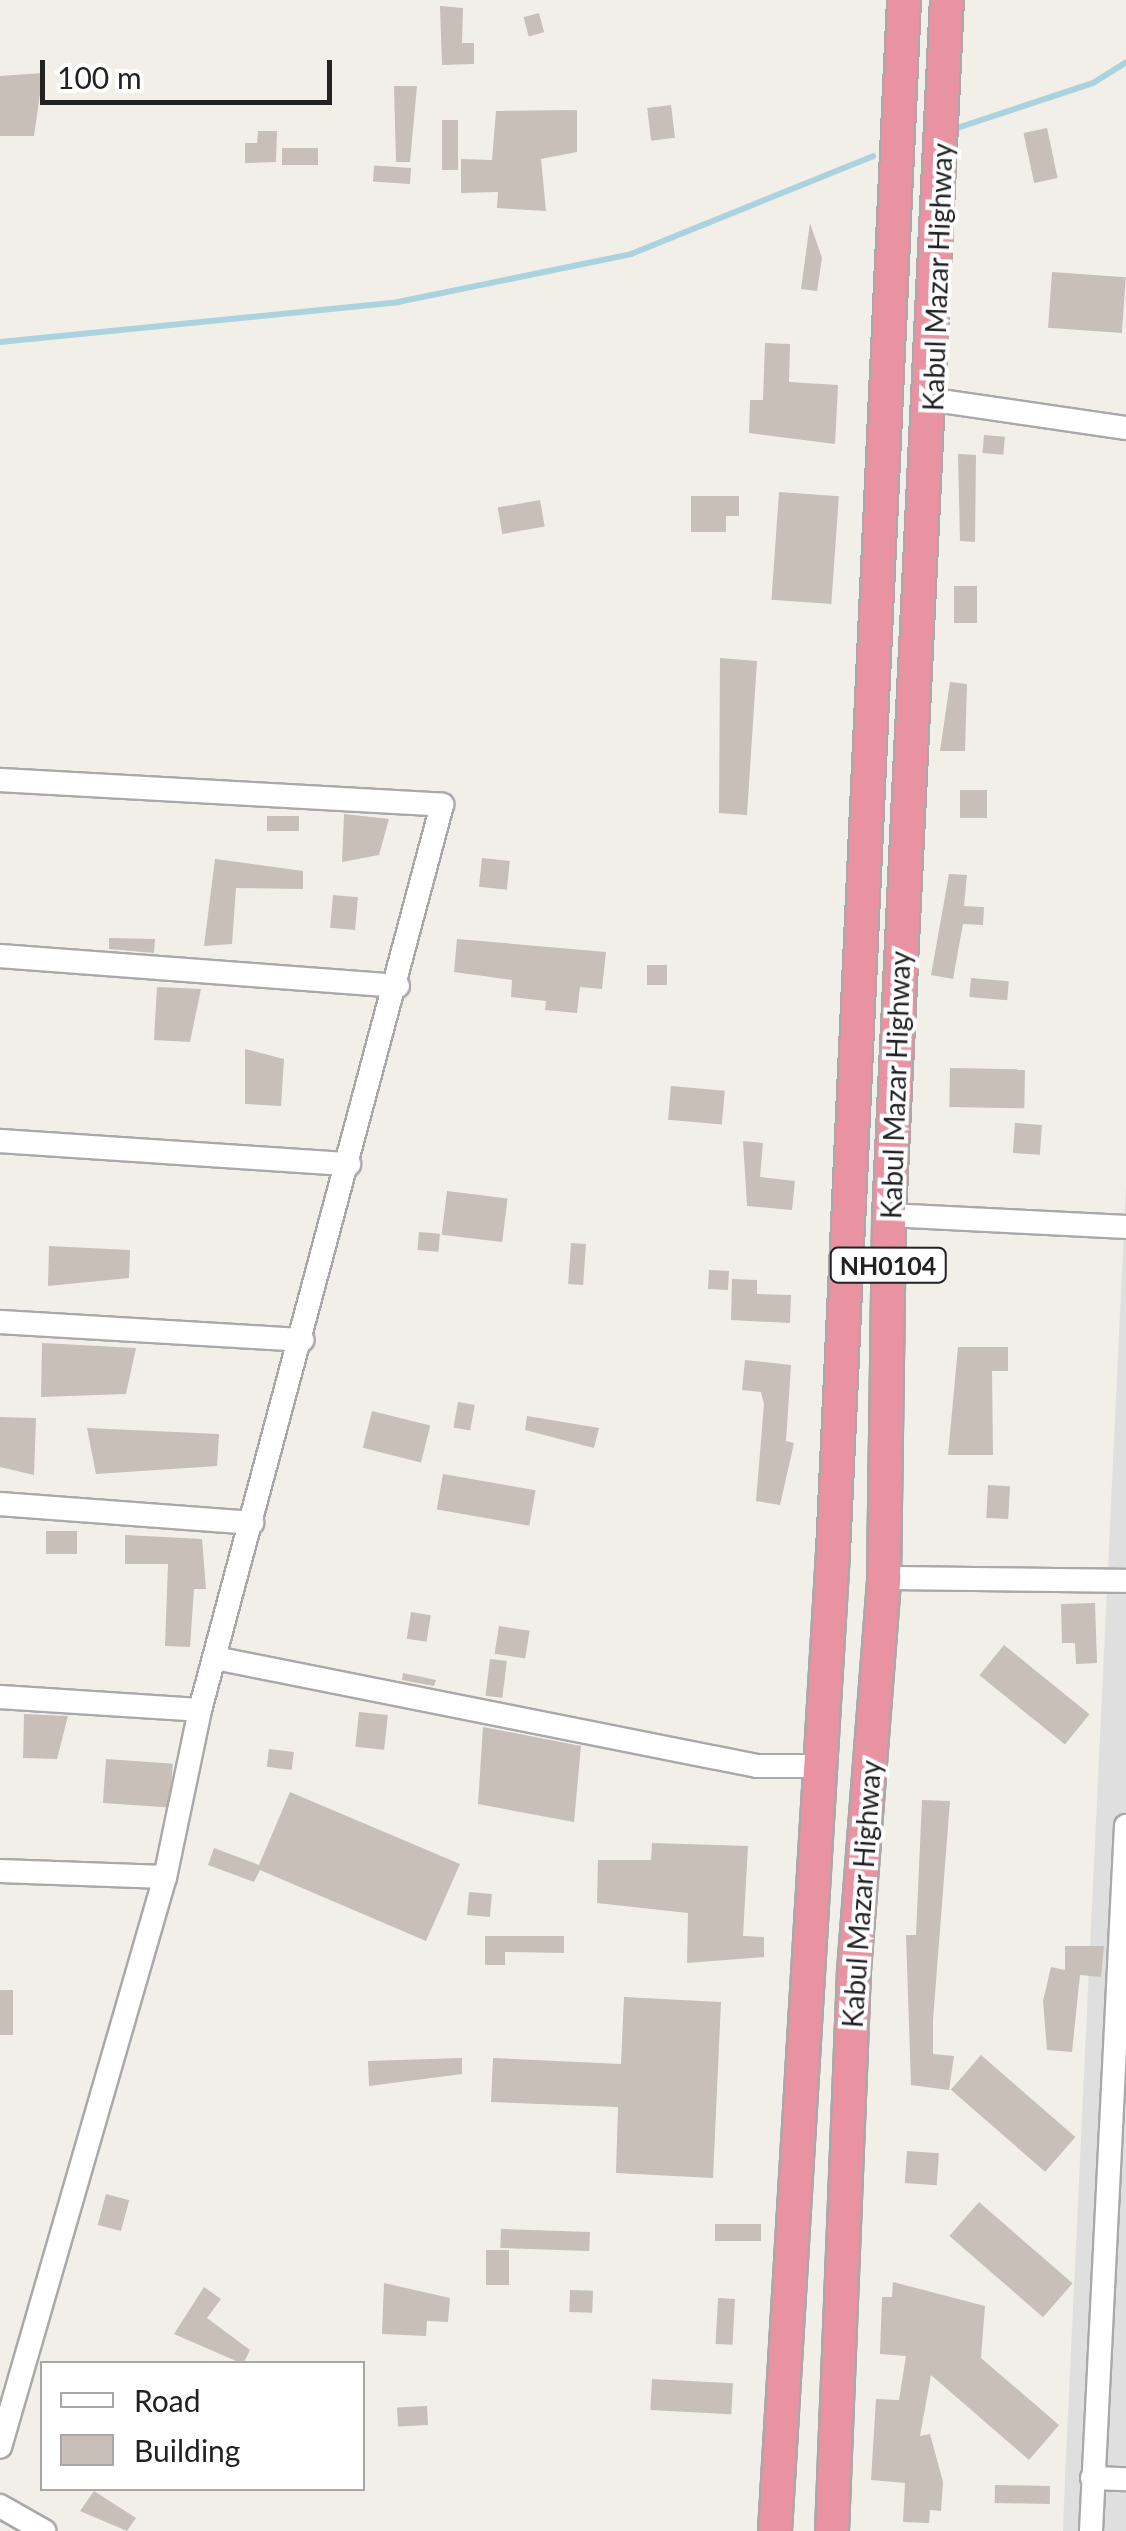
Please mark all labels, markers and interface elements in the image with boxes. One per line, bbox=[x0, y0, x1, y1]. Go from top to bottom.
scale bar bbox=[45, 40, 338, 102]
text: 100 m bbox=[57, 59, 142, 95]
street label: Kabul Mazar Highway bbox=[916, 142, 958, 412]
street label: Kabul Mazar Highway bbox=[874, 950, 916, 1220]
road number: NH0104 bbox=[828, 1245, 948, 1285]
street label: Kabul Mazar Highway bbox=[835, 1759, 887, 2029]
legend bbox=[40, 2361, 365, 2491]
text: Road bbox=[134, 2382, 201, 2418]
text: Building bbox=[134, 2432, 240, 2468]

